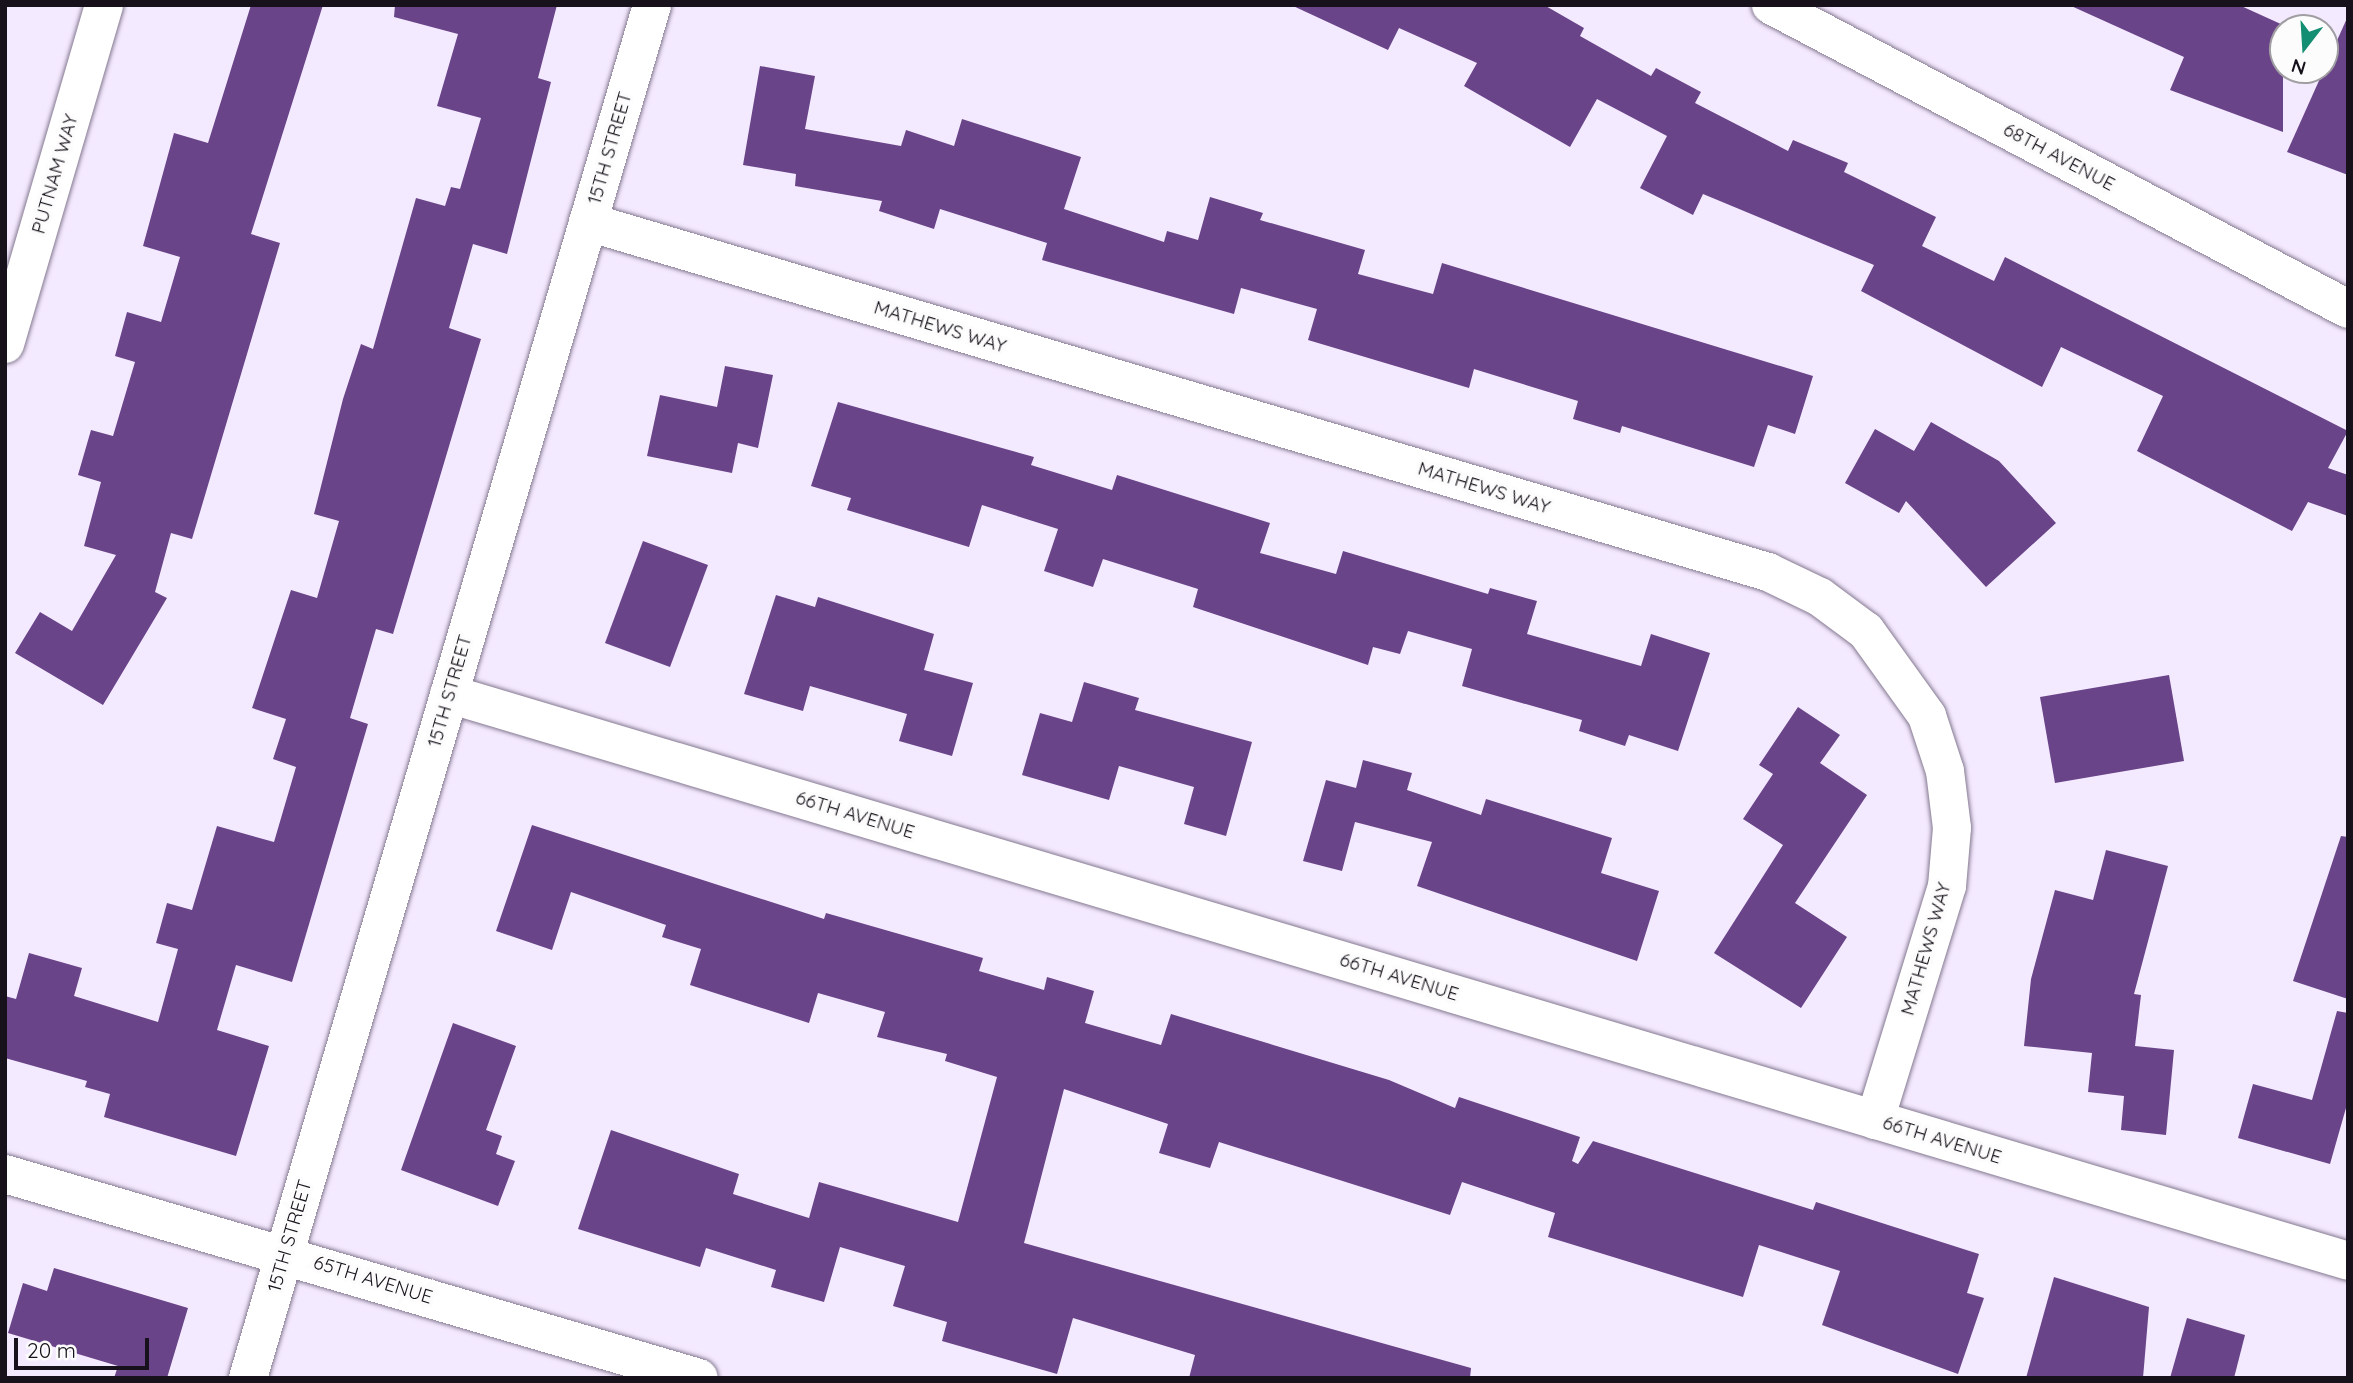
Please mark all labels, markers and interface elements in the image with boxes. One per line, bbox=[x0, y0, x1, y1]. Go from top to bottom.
north arrow bbox=[2269, 14, 2339, 84]
text: N bbox=[2288, 54, 2309, 81]
street label: 15TH STREET bbox=[583, 89, 637, 207]
street label: PUTNAM WAY bbox=[27, 112, 83, 236]
street label: 68TH AVENUE bbox=[1999, 118, 2119, 196]
street label: MATHEWS WAY bbox=[871, 296, 1009, 358]
street label: MATHEWS WAY bbox=[1415, 457, 1553, 519]
street label: 15TH STREET bbox=[423, 632, 477, 750]
street label: 66TH AVENUE bbox=[793, 786, 917, 844]
street label: MATHEWS WAY bbox=[1896, 880, 1956, 1018]
street label: 66TH AVENUE bbox=[1337, 948, 1461, 1006]
street label: 66TH AVENUE bbox=[1880, 1111, 2004, 1169]
street label: 15TH STREET bbox=[263, 1177, 317, 1295]
street label: 65TH AVENUE bbox=[311, 1251, 435, 1309]
scale bar bbox=[18, 1324, 152, 1368]
text: 20 m bbox=[27, 1337, 76, 1363]

